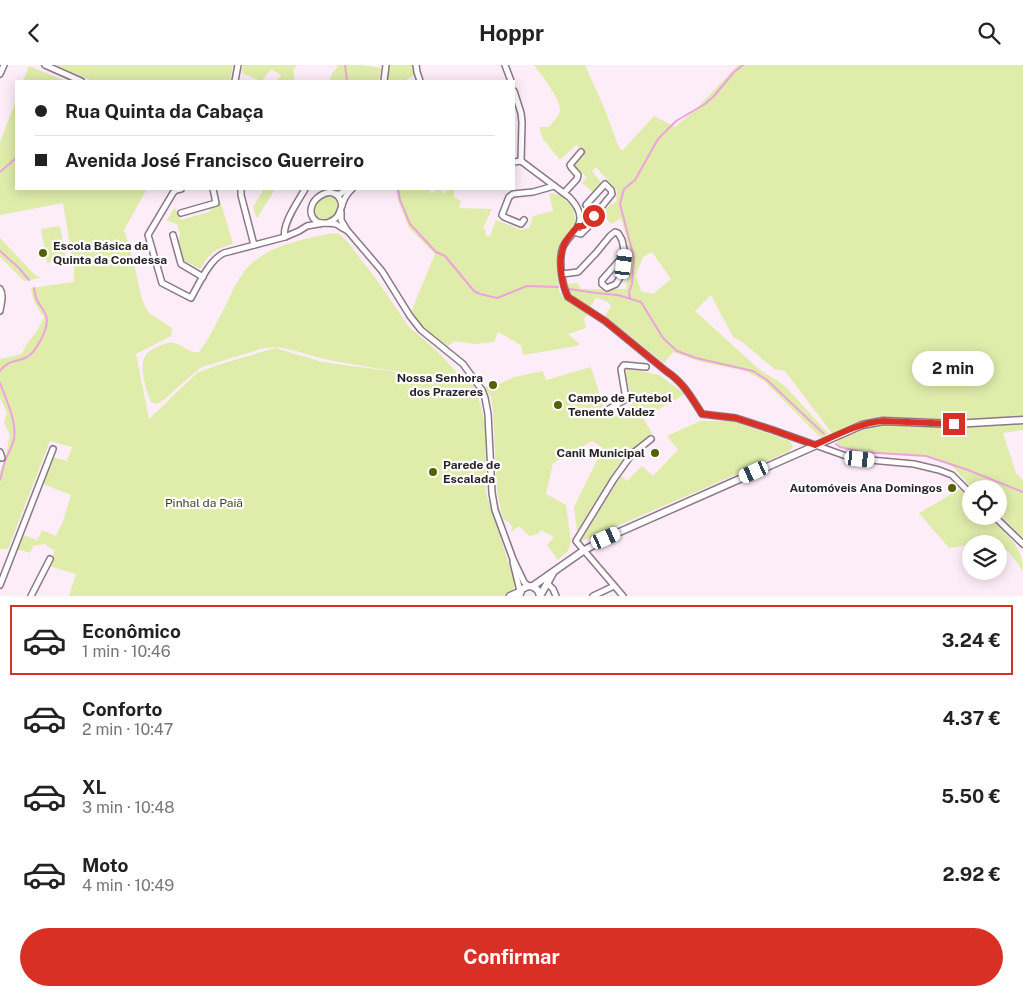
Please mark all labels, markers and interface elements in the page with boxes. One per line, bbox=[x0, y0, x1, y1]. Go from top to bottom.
icon: back bbox=[20, 19, 48, 47]
icon: search bbox=[975, 19, 1003, 47]
text: Hoppr bbox=[479, 20, 544, 46]
text: Rua Quinta da Cabaça bbox=[65, 100, 264, 122]
text: Avenida José Francisco Guerreiro bbox=[65, 149, 364, 171]
route start bbox=[583, 205, 605, 227]
place label: Escola Básica da Quinta da Condessa bbox=[53, 239, 167, 267]
marker: Escola Básica da Quinta da Condessa bbox=[37, 247, 49, 259]
car bbox=[614, 248, 633, 280]
callout: 2 min bbox=[913, 351, 995, 387]
text: 2 min bbox=[932, 359, 974, 378]
place label: Nossa Senhora dos Prazeres bbox=[397, 371, 483, 399]
marker: Nossa Senhora dos Prazeres bbox=[487, 379, 499, 391]
place label: Campo de Futebol Tenente Valdez bbox=[568, 391, 672, 419]
marker: Campo de Futebol Tenente Valdez bbox=[552, 399, 564, 411]
route end bbox=[943, 413, 965, 435]
place label: Canil Municipal bbox=[556, 446, 645, 460]
marker: Canil Municipal bbox=[649, 447, 661, 459]
car bbox=[844, 450, 875, 468]
place label: Parede de Escalada bbox=[443, 458, 500, 486]
car bbox=[737, 459, 770, 485]
marker: Parede de Escalada bbox=[427, 466, 439, 478]
map controls bbox=[962, 480, 1007, 580]
button: locate bbox=[962, 480, 1007, 525]
place label: Automóveis Ana Domingos bbox=[789, 481, 942, 495]
marker: Automóveis Ana Domingos bbox=[946, 482, 958, 494]
park label: Pinhal da Paiã bbox=[165, 496, 243, 510]
car bbox=[589, 525, 622, 551]
button: layers bbox=[962, 535, 1007, 580]
icon: car bbox=[22, 618, 67, 663]
text: Econômico bbox=[82, 620, 181, 642]
text: 3.24 € bbox=[942, 629, 1001, 651]
text: 1 min · 10:46 bbox=[82, 642, 171, 661]
icon: car bbox=[22, 696, 67, 741]
text: Conforto bbox=[82, 698, 162, 720]
text: 4.37 € bbox=[943, 707, 1001, 729]
text: 2 min · 10:47 bbox=[82, 720, 173, 739]
icon: car bbox=[22, 774, 67, 819]
text: XL bbox=[82, 776, 107, 798]
text: 5.50 € bbox=[941, 785, 1001, 807]
text: 3 min · 10:48 bbox=[82, 798, 175, 817]
icon: car bbox=[22, 852, 67, 897]
text: Moto bbox=[82, 854, 128, 876]
text: 2.92 € bbox=[943, 863, 1001, 885]
text: 4 min · 10:49 bbox=[82, 876, 174, 895]
button: Confirmar bbox=[20, 928, 1003, 986]

